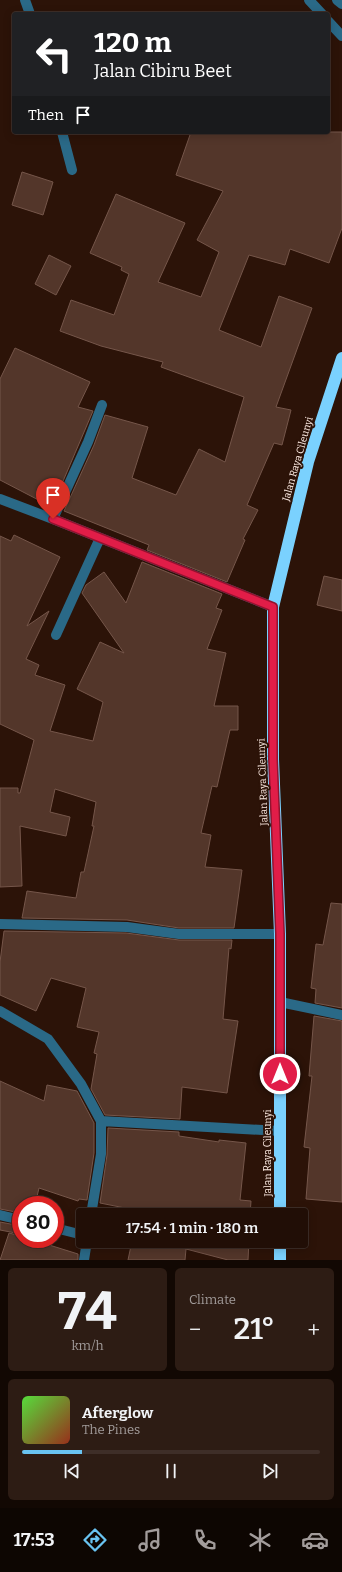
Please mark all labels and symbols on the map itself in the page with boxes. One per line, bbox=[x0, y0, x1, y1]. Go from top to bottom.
street label: Jalan Raya Cileunyi bbox=[280, 415, 316, 504]
pin bbox=[36, 478, 70, 519]
street label: Jalan Raya Cileunyi bbox=[255, 738, 271, 827]
position arrow bbox=[259, 1053, 301, 1095]
street label: Jalan Raya Cileunyi bbox=[262, 1109, 274, 1198]
speed limit sign: 80 bbox=[12, 1196, 64, 1248]

